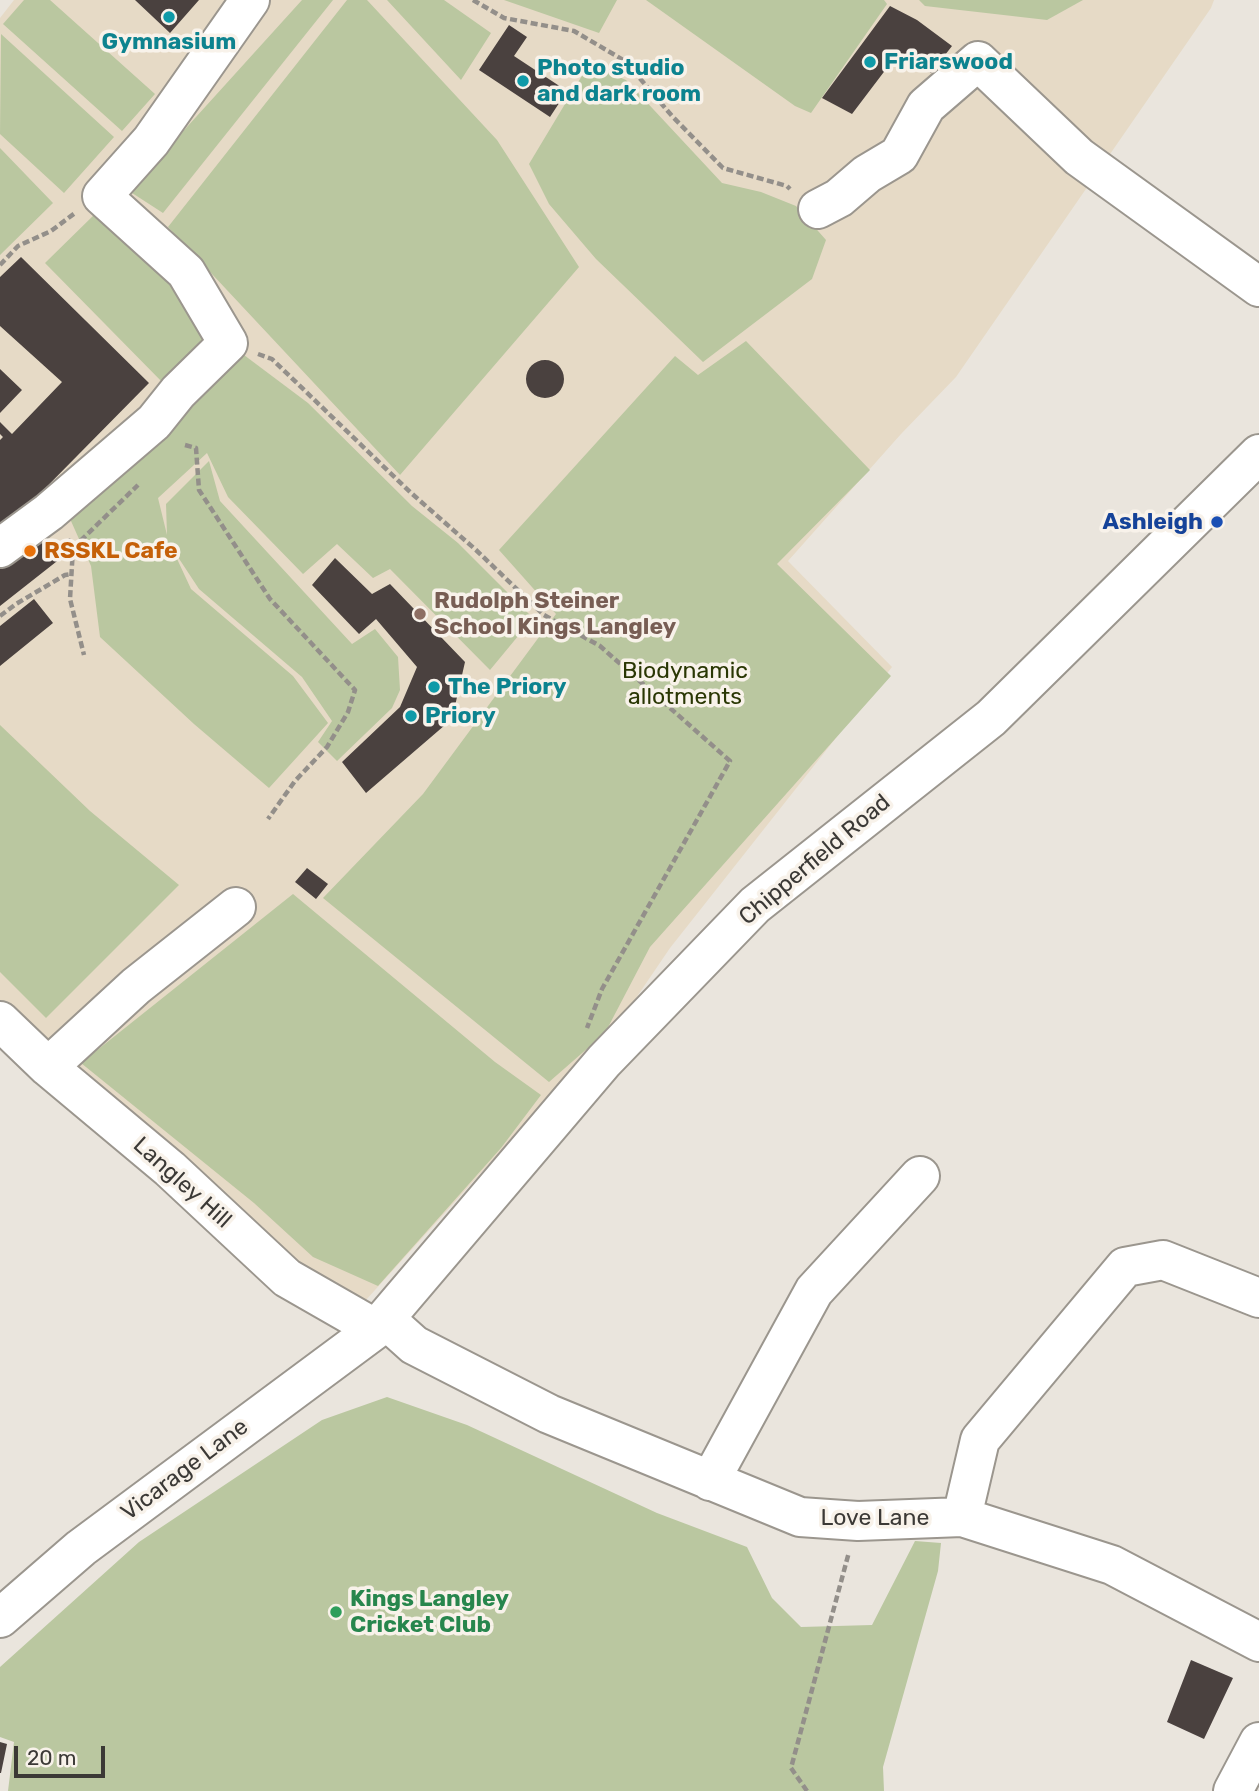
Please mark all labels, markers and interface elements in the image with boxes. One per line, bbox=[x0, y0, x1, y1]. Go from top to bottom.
marker: Gymnasium bbox=[161, 9, 177, 25]
place label: Gymnasium bbox=[102, 28, 236, 56]
place label: Friarswood bbox=[884, 48, 1013, 76]
place label: Photo studio and dark room bbox=[537, 54, 701, 108]
marker: Friarswood bbox=[862, 54, 878, 70]
marker: Photo studio and dark room bbox=[515, 73, 531, 89]
place label: Ashleigh bbox=[1103, 508, 1203, 536]
marker: Ashleigh bbox=[1209, 514, 1225, 530]
place label: RSSKL Cafe bbox=[44, 537, 178, 565]
marker: RSSKL Cafe bbox=[22, 543, 38, 559]
place label: Rudolph Steiner School Kings Langley bbox=[434, 587, 676, 641]
marker: Rudolph Steiner School Kings Langley bbox=[412, 606, 428, 622]
park label: Biodynamic allotments bbox=[622, 657, 748, 711]
place label: The Priory bbox=[448, 673, 566, 701]
marker: The Priory bbox=[426, 679, 442, 695]
place label: Priory bbox=[425, 702, 496, 730]
marker: Priory bbox=[403, 708, 419, 724]
street label: Chipperfield Road bbox=[734, 789, 896, 931]
street label: Langley Hill bbox=[127, 1132, 237, 1234]
street label: Vicarage Lane bbox=[116, 1413, 254, 1527]
street label: Love Lane bbox=[821, 1504, 929, 1532]
place label: Kings Langley Cricket Club bbox=[350, 1585, 509, 1639]
marker: Kings Langley Cricket Club bbox=[328, 1604, 344, 1620]
scale bar bbox=[18, 1732, 108, 1776]
text: 20 m bbox=[27, 1745, 76, 1770]

